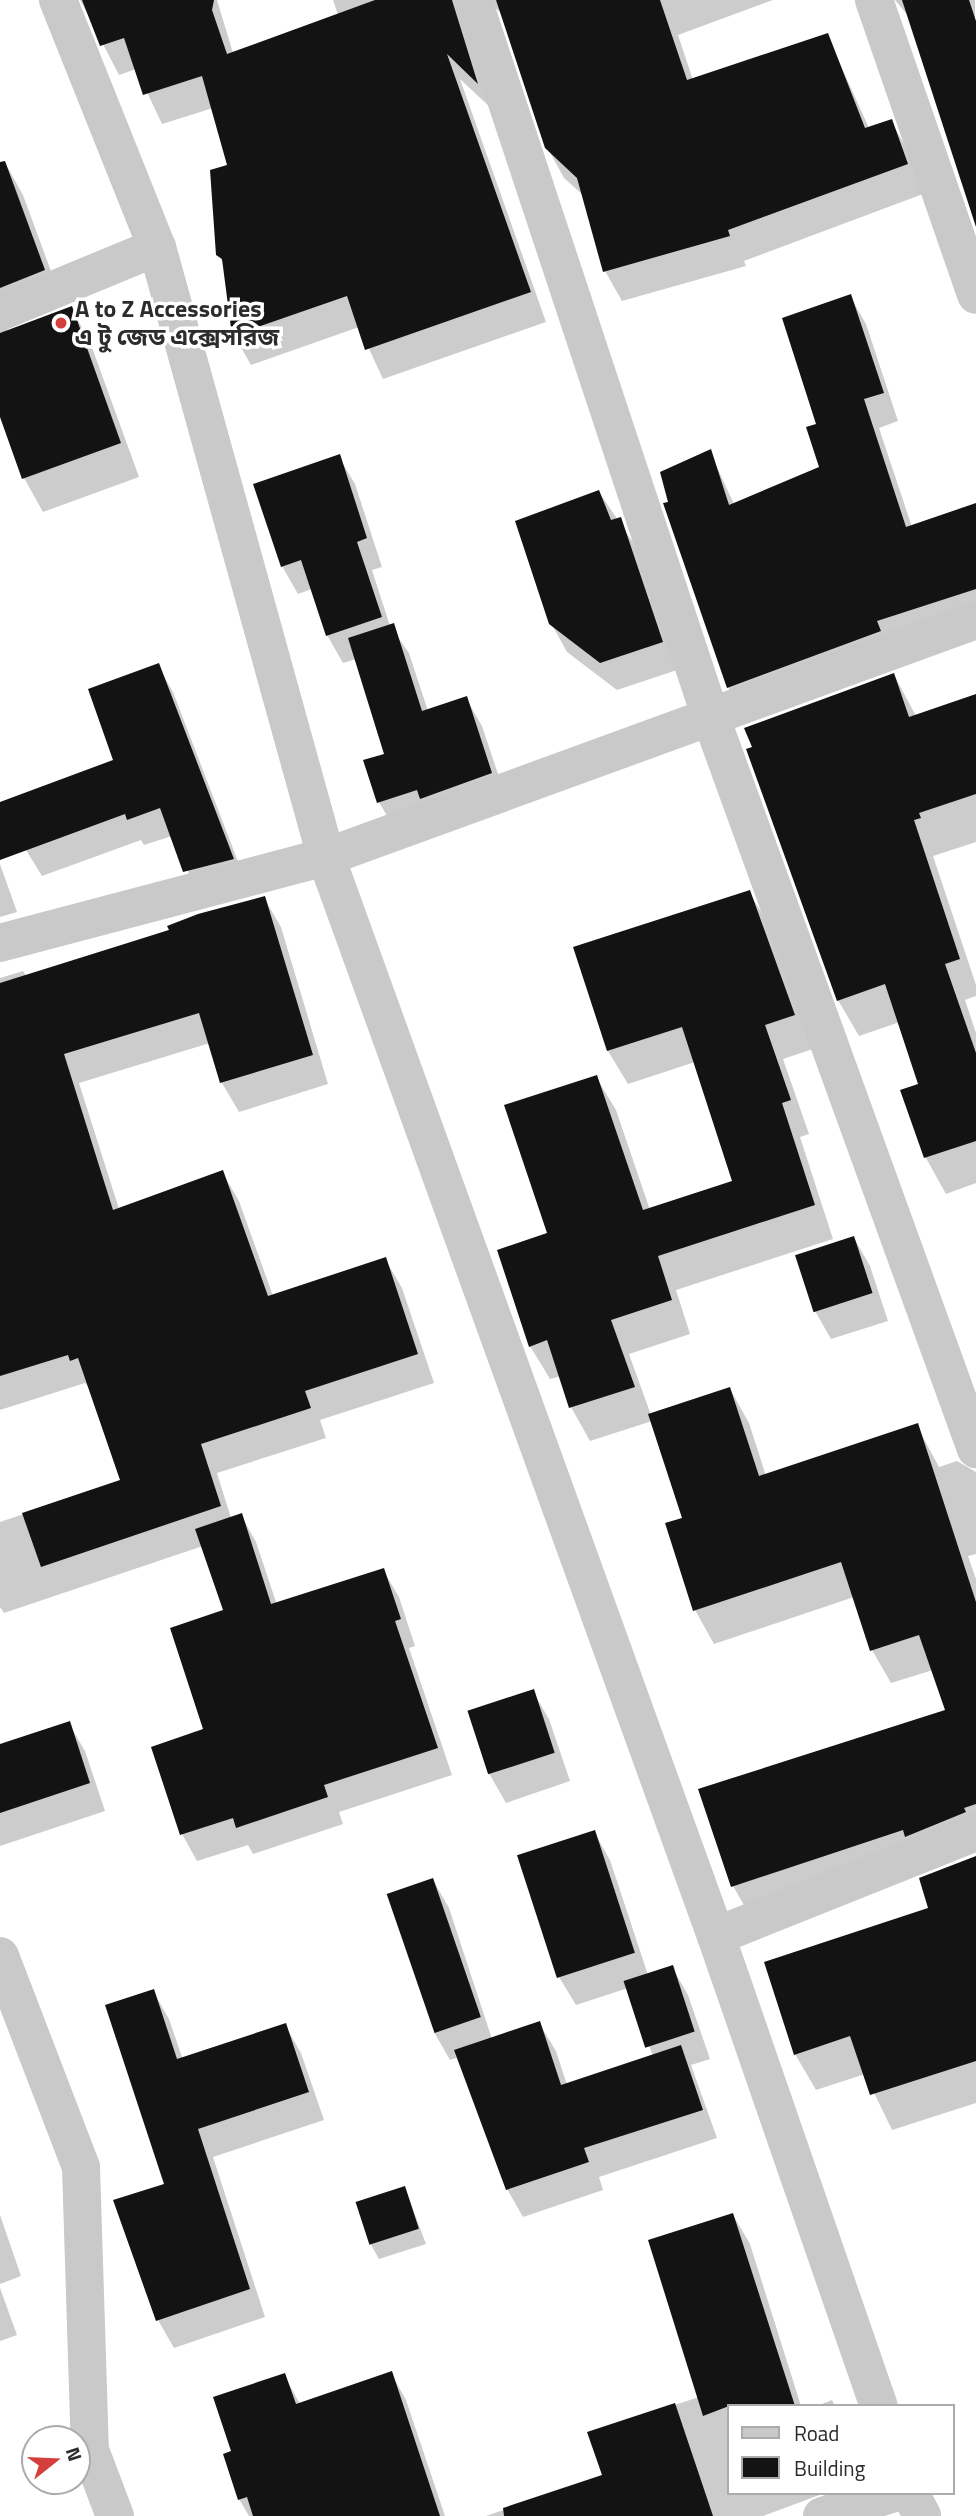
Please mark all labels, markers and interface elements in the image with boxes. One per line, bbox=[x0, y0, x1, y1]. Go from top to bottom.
place label: A to Z Accessories এ টু জেড এক্সেসরিজ bbox=[75, 295, 279, 351]
marker: A to Z Accessories এ টু জেড এক্সেসরিজ bbox=[53, 315, 69, 331]
legend bbox=[727, 2404, 955, 2495]
text: Road bbox=[794, 2417, 839, 2449]
north arrow bbox=[21, 2425, 91, 2495]
text: N bbox=[59, 2443, 90, 2465]
text: Building bbox=[794, 2452, 865, 2484]

